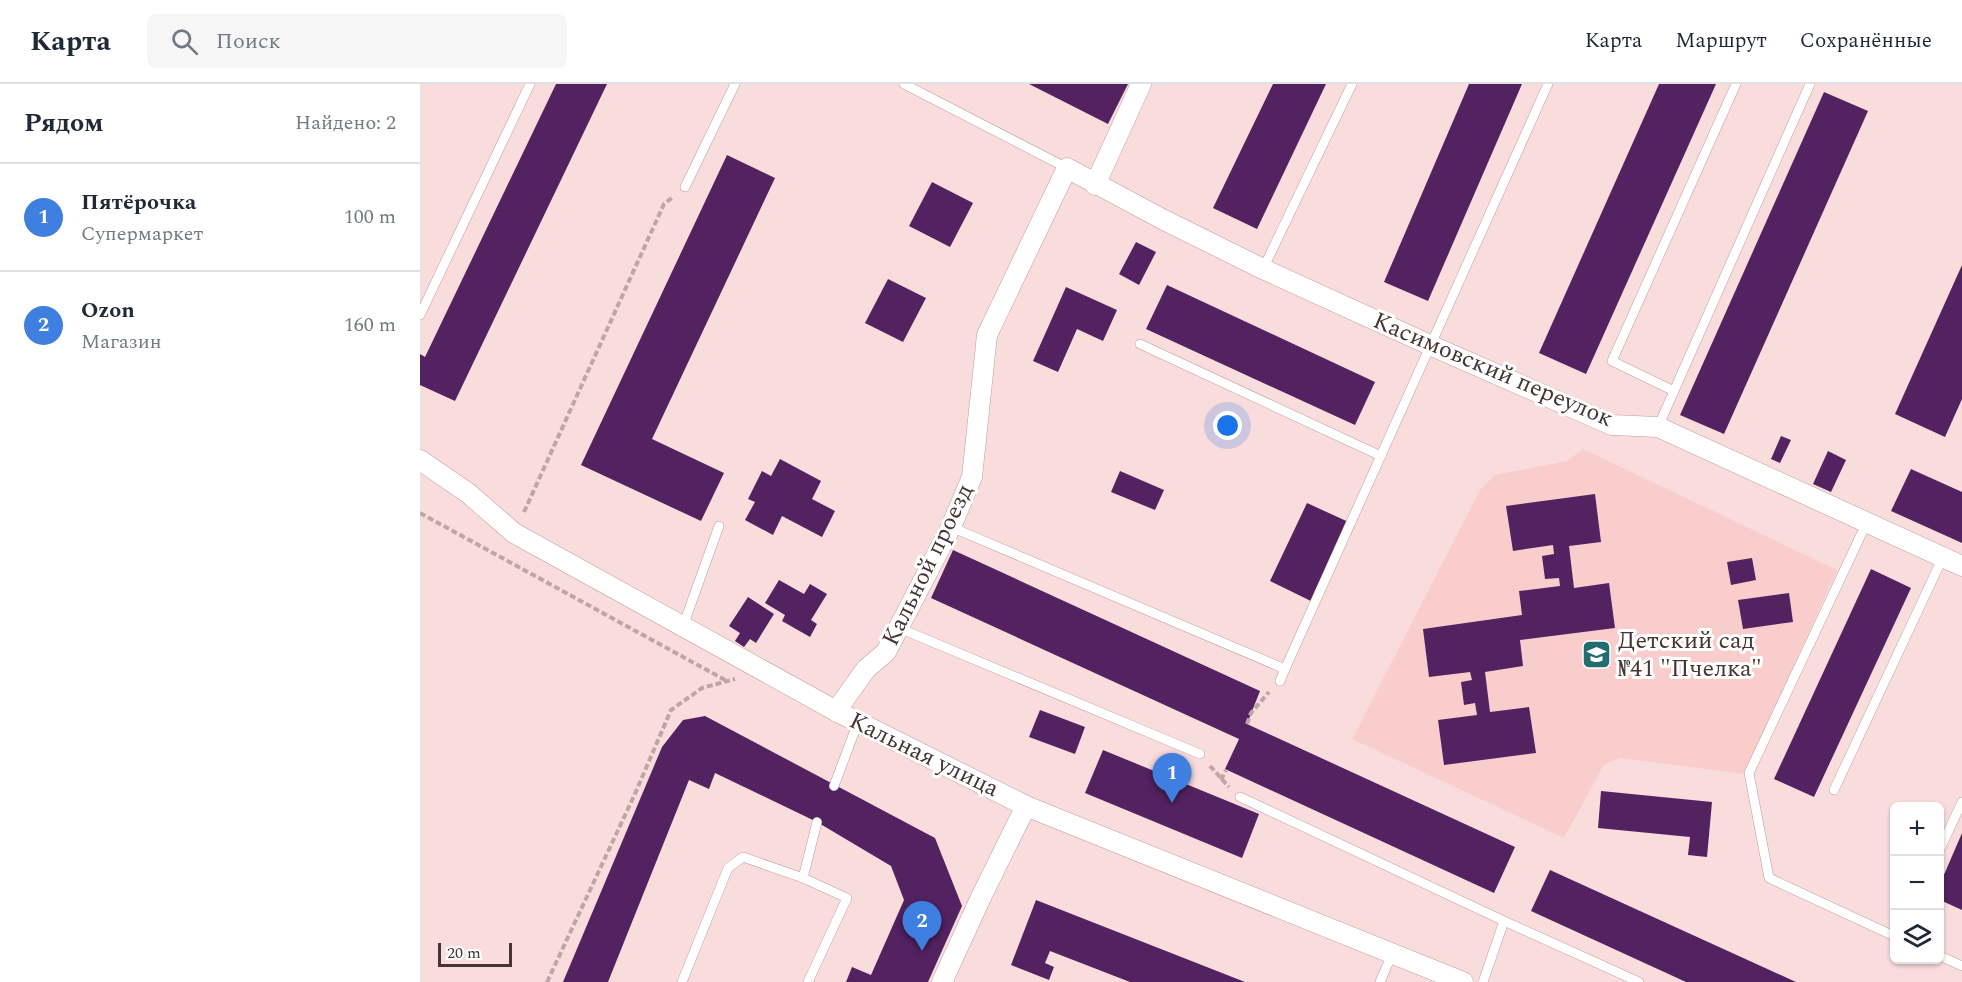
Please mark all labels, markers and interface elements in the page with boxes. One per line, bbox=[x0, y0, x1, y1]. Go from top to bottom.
search box bbox=[147, 14, 567, 68]
text: Карта bbox=[30, 20, 111, 63]
icon: search bbox=[168, 25, 201, 58]
text: Поиск bbox=[216, 25, 281, 58]
text: Карта bbox=[1585, 25, 1642, 57]
text: Маршрут bbox=[1675, 25, 1767, 57]
text: Сохранённые bbox=[1800, 25, 1932, 57]
text: Рядом bbox=[24, 103, 104, 143]
text: Найдено: 2 bbox=[295, 108, 396, 138]
text: Пятёрочка bbox=[81, 186, 196, 219]
text: 1 bbox=[38, 202, 49, 232]
text: 100 m bbox=[344, 202, 396, 232]
text: Супермаркет bbox=[81, 219, 203, 249]
text: Ozon bbox=[81, 294, 135, 327]
street label: Касимовский переулок bbox=[1367, 303, 1619, 437]
text: 2 bbox=[38, 310, 49, 340]
text: 160 m bbox=[344, 310, 396, 340]
text: Магазин bbox=[81, 327, 162, 357]
your location bbox=[1213, 411, 1242, 440]
street label: Кальной проезд bbox=[873, 478, 983, 652]
place label: Детский сад №41 "Пчелка" bbox=[1618, 623, 1762, 687]
school or university icon: Детский сад №41 "Пчелка" bbox=[1581, 639, 1613, 671]
street label: Кальная улица bbox=[843, 703, 1005, 807]
pin: 1 bbox=[1152, 754, 1191, 803]
map controls bbox=[1890, 802, 1944, 964]
button: + bbox=[1890, 802, 1944, 856]
button: − bbox=[1890, 856, 1944, 910]
pin: 2 bbox=[902, 902, 942, 951]
button: layers bbox=[1890, 910, 1944, 964]
scale bar bbox=[438, 940, 512, 968]
text: 20 m bbox=[447, 941, 481, 965]

